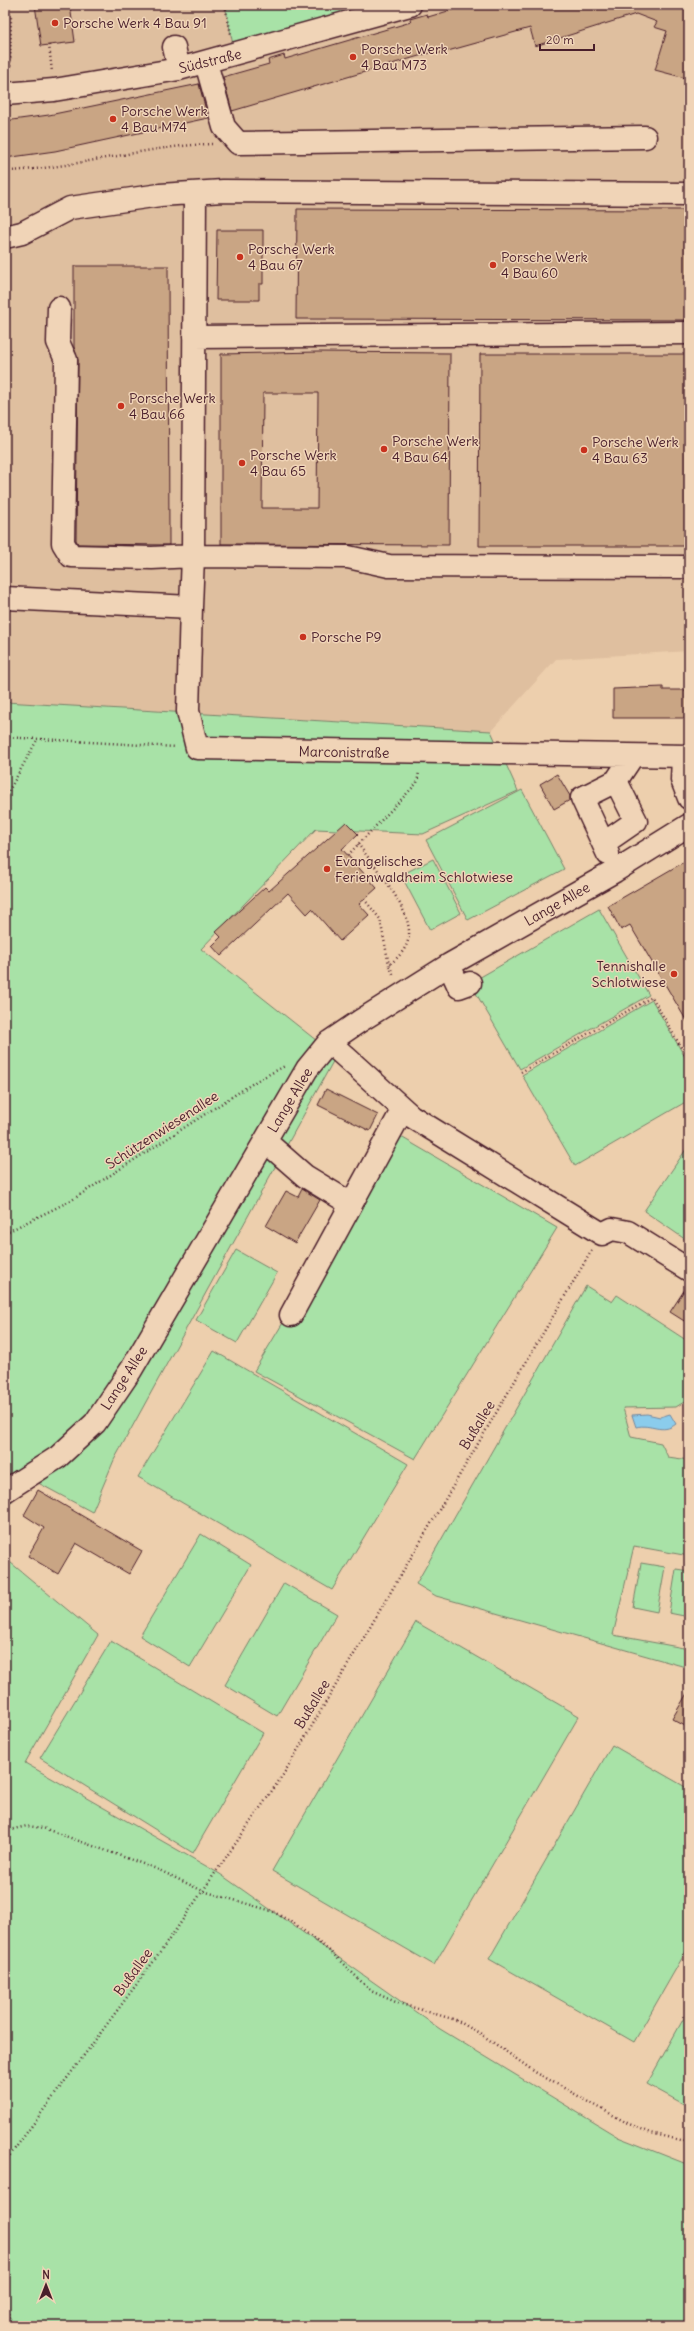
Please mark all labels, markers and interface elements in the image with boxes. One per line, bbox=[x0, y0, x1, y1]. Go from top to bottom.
place label: Porsche Werk 4 Bau 91 bbox=[63, 14, 207, 32]
marker: Porsche Werk 4 Bau 91 bbox=[50, 18, 60, 28]
scale bar bbox=[540, 26, 594, 52]
text: 20 m bbox=[546, 32, 574, 47]
place label: Porsche Werk 4 Bau M73 bbox=[361, 40, 448, 74]
street label: Südstraße bbox=[177, 45, 243, 77]
marker: Porsche Werk 4 Bau M73 bbox=[348, 52, 358, 62]
place label: Porsche Werk 4 Bau M74 bbox=[121, 102, 208, 136]
marker: Porsche Werk 4 Bau M74 bbox=[108, 114, 118, 124]
place label: Porsche Werk 4 Bau 67 bbox=[248, 240, 335, 274]
place label: Porsche Werk 4 Bau 60 bbox=[501, 248, 588, 282]
marker: Porsche Werk 4 Bau 67 bbox=[235, 252, 245, 262]
marker: Porsche Werk 4 Bau 60 bbox=[488, 260, 498, 270]
place label: Porsche Werk 4 Bau 66 bbox=[129, 389, 216, 423]
marker: Porsche Werk 4 Bau 66 bbox=[116, 401, 126, 411]
place label: Porsche Werk 4 Bau 64 bbox=[392, 432, 479, 466]
place label: Porsche Werk 4 Bau 63 bbox=[592, 433, 679, 467]
marker: Porsche Werk 4 Bau 64 bbox=[379, 444, 389, 454]
marker: Porsche Werk 4 Bau 63 bbox=[579, 445, 589, 455]
place label: Porsche Werk 4 Bau 65 bbox=[250, 446, 337, 480]
marker: Porsche Werk 4 Bau 65 bbox=[237, 458, 247, 468]
place label: Porsche P9 bbox=[311, 628, 382, 646]
marker: Porsche P9 bbox=[298, 632, 308, 642]
street label: Marconistraße bbox=[298, 742, 390, 762]
place label: Evangelisches Ferienwaldheim Schlotwiese bbox=[335, 852, 513, 886]
marker: Evangelisches Ferienwaldheim Schlotwiese bbox=[322, 864, 332, 874]
street label: Lange Allee bbox=[521, 878, 593, 930]
place label: Tennishalle Schlotwiese bbox=[592, 957, 666, 991]
marker: Tennishalle Schlotwiese bbox=[669, 969, 679, 979]
street label: Lange Allee bbox=[264, 1064, 316, 1136]
street label: Schützenwiesenallee bbox=[102, 1087, 222, 1173]
street label: Lange Allee bbox=[97, 1343, 151, 1413]
street label: Bußallee bbox=[455, 1397, 499, 1453]
street label: Bußallee bbox=[290, 1676, 334, 1732]
street label: Bußallee bbox=[110, 1945, 156, 1999]
north arrow bbox=[26, 2265, 66, 2305]
text: N bbox=[42, 2268, 50, 2282]

